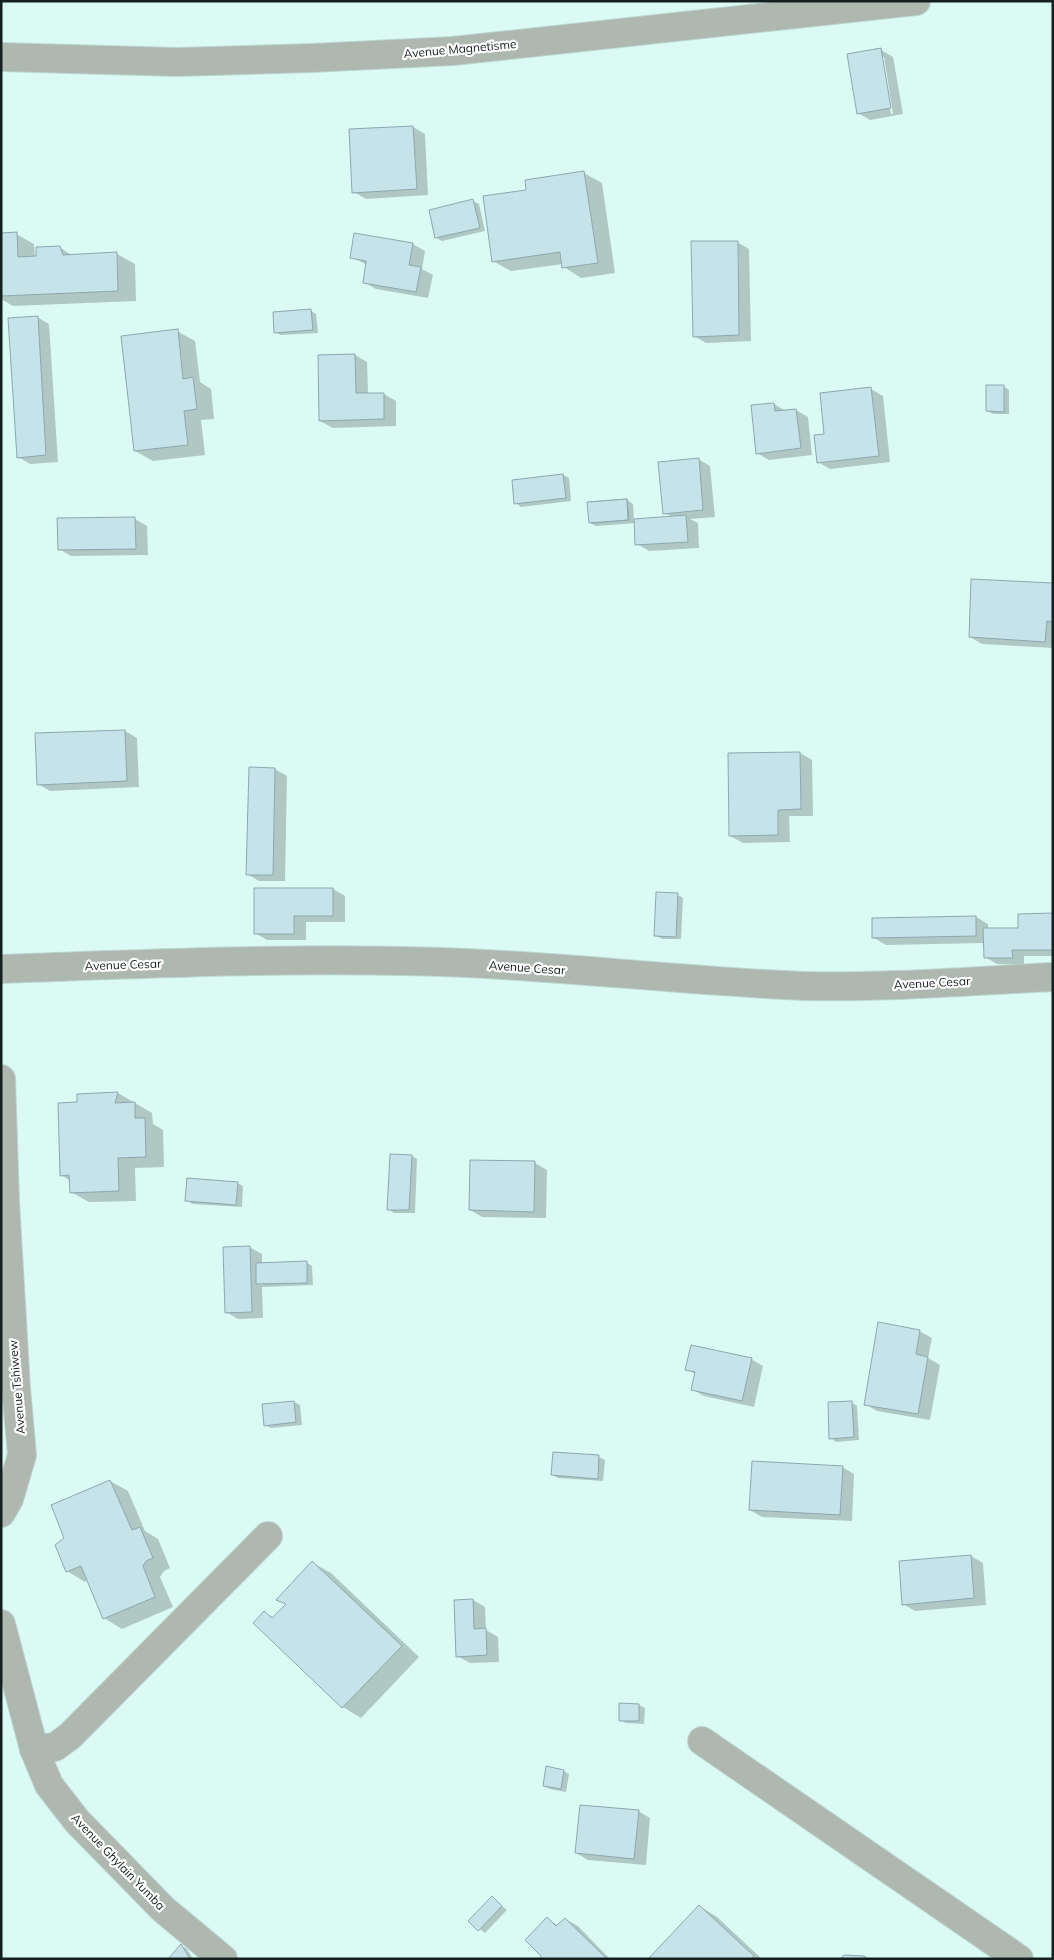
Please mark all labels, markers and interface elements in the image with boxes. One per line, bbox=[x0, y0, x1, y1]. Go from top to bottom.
street label: Avenue Magnetisme bbox=[403, 36, 517, 61]
street label: Avenue Cesar bbox=[84, 956, 162, 973]
street label: Avenue Cesar bbox=[488, 957, 566, 978]
street label: Avenue Cesar bbox=[893, 973, 971, 992]
street label: Avenue Tshiwew bbox=[5, 1339, 28, 1435]
street label: Avenue Ghylain Yumba bbox=[68, 1810, 168, 1913]

